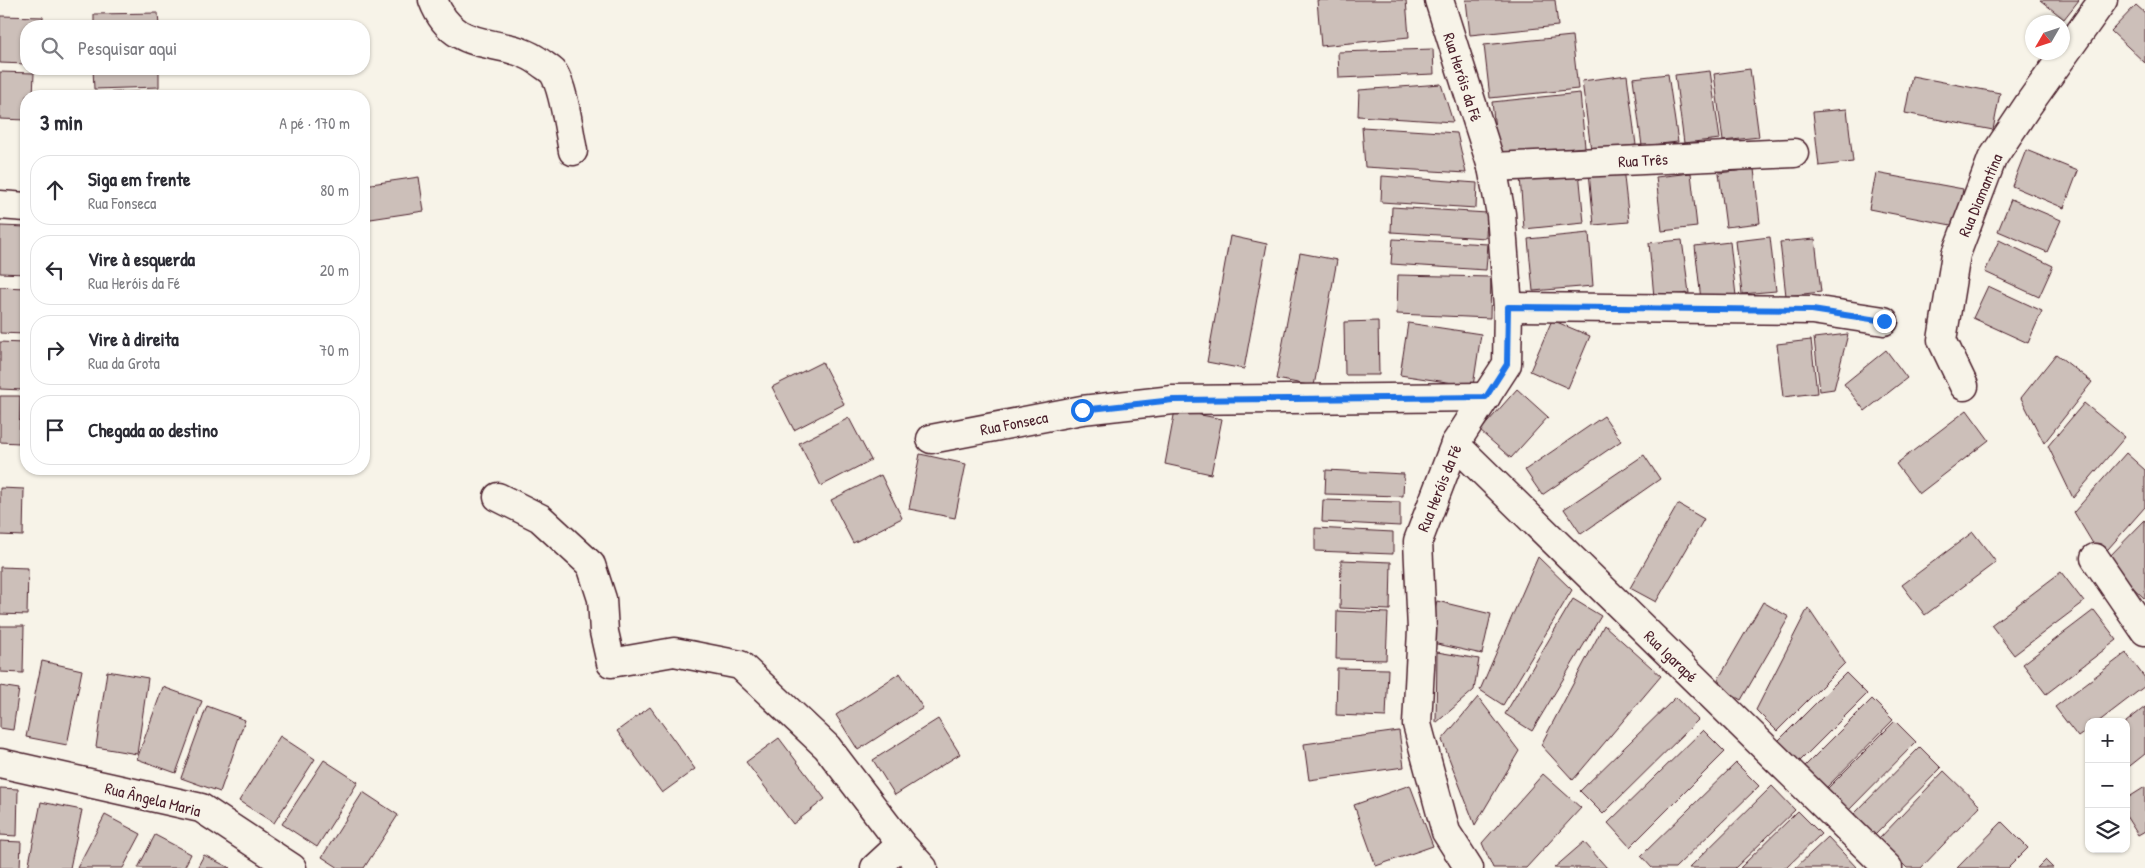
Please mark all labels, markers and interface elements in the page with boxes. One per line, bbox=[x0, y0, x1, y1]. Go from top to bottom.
north arrow bbox=[2025, 15, 2070, 60]
search box bbox=[20, 20, 370, 75]
street label: Rua Heróis da Fé bbox=[1438, 30, 1488, 125]
icon: search bbox=[38, 34, 66, 62]
text: Pesquisar aqui bbox=[78, 35, 177, 61]
text: 3 min bbox=[40, 108, 83, 137]
text: A pé · 170 m bbox=[279, 112, 350, 134]
street label: Rua Três bbox=[1618, 148, 1668, 172]
street label: Rua Diamantina bbox=[1953, 150, 2007, 240]
text: Siga em frente bbox=[88, 166, 191, 192]
icon: ahead bbox=[41, 176, 69, 204]
text: 80 m bbox=[320, 179, 349, 201]
text: Rua Fonseca bbox=[88, 192, 156, 214]
text: Vire à esquerda bbox=[88, 246, 195, 272]
icon: left bbox=[41, 256, 69, 284]
text: 20 m bbox=[320, 259, 349, 281]
text: Rua Heróis da Fé bbox=[88, 272, 180, 294]
route end bbox=[1873, 310, 1896, 333]
text: Vire à direita bbox=[88, 326, 179, 352]
icon: right bbox=[41, 336, 69, 364]
text: 70 m bbox=[319, 339, 349, 361]
text: Rua da Grota bbox=[88, 352, 160, 374]
route start bbox=[1071, 399, 1094, 422]
street label: Rua Fonseca bbox=[978, 406, 1050, 440]
icon: arrive bbox=[41, 416, 69, 444]
text: Chegada ao destino bbox=[88, 417, 218, 443]
street label: Rua Heróis da Fé bbox=[1412, 441, 1467, 535]
street label: Rua Igarapé bbox=[1639, 625, 1703, 687]
map controls bbox=[2085, 718, 2130, 853]
button: + bbox=[2085, 718, 2130, 763]
button: − bbox=[2085, 763, 2130, 808]
street label: Rua Ângela Maria bbox=[103, 776, 203, 822]
button: layers bbox=[2085, 808, 2130, 853]

